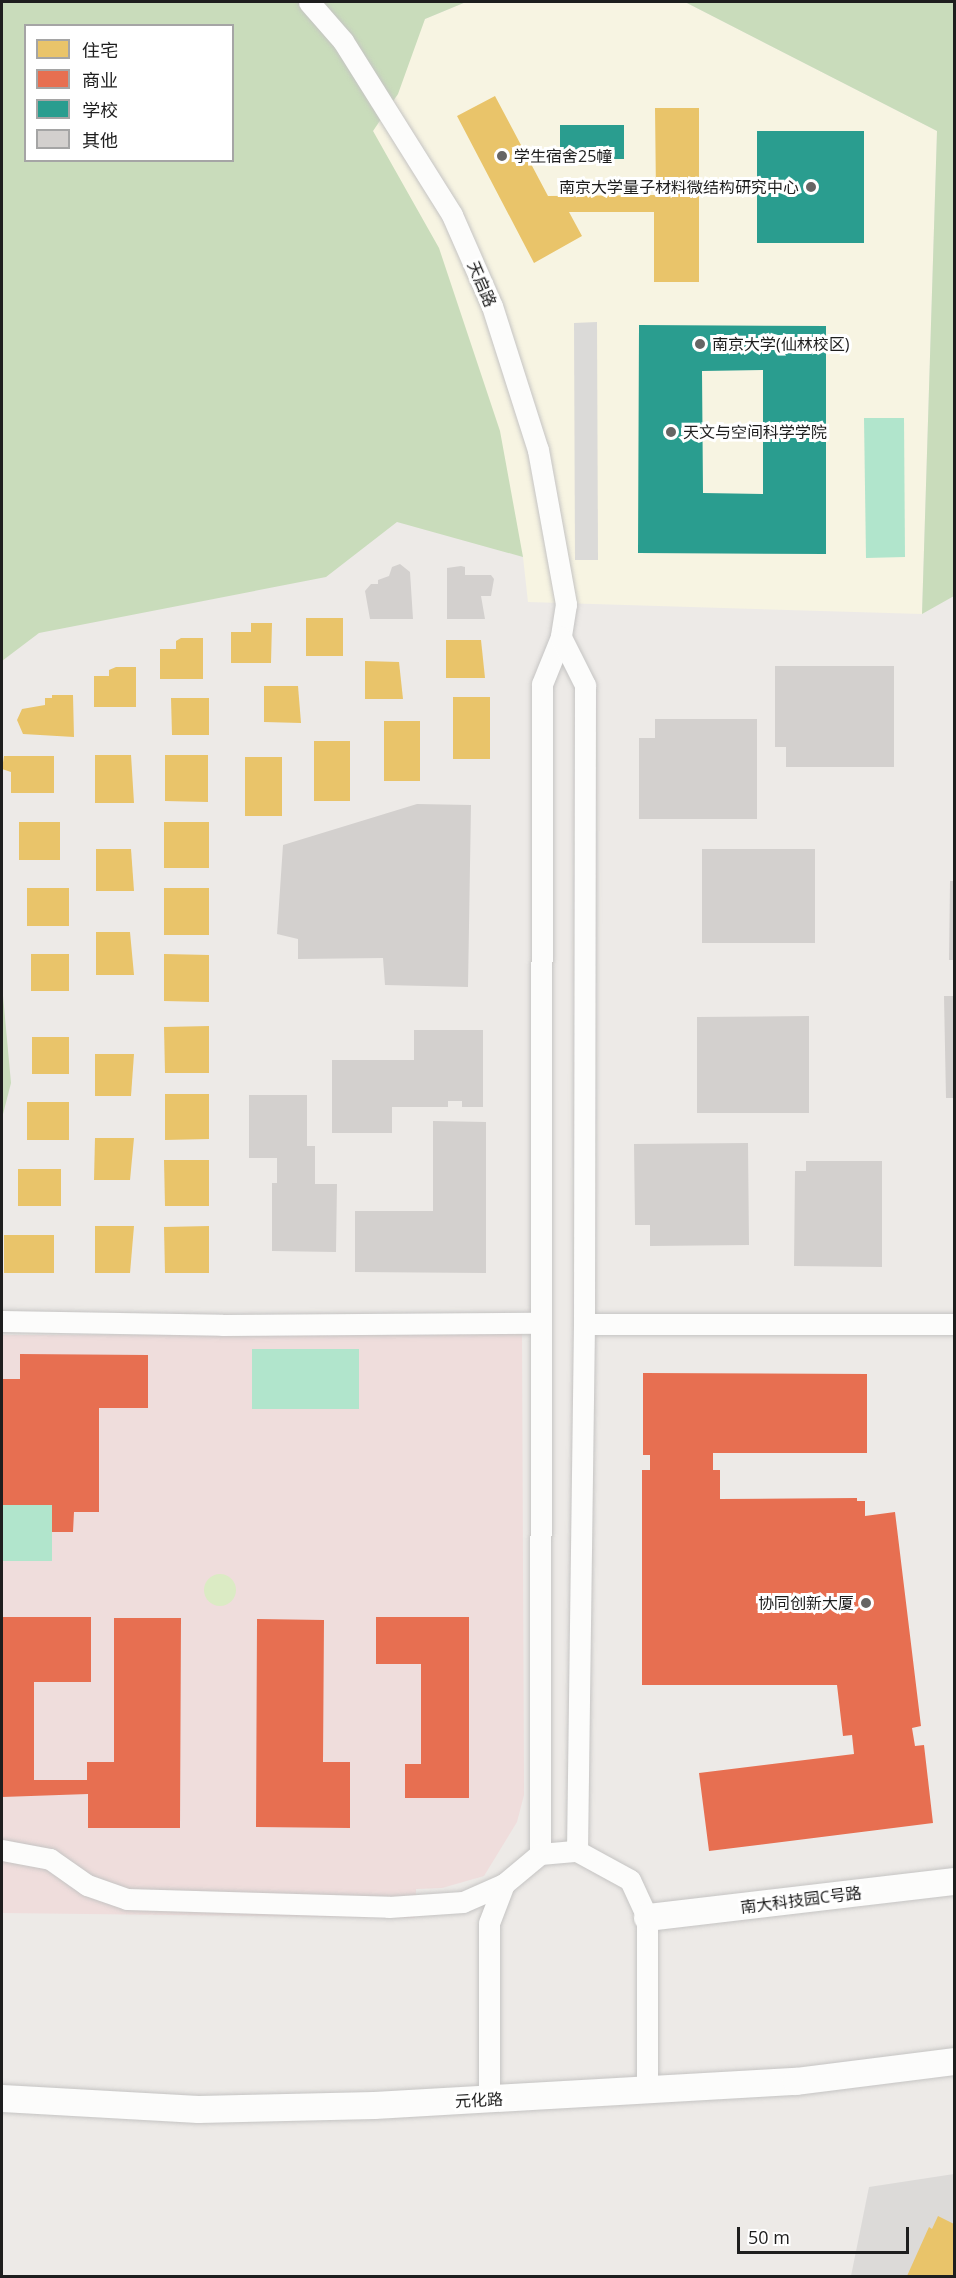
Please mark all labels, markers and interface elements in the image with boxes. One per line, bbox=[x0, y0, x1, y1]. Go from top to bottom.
legend bbox=[24, 24, 234, 162]
text: 住宅 bbox=[82, 38, 118, 62]
text: 商业 bbox=[82, 68, 118, 92]
text: 学校 bbox=[82, 98, 118, 122]
text: 其他 bbox=[82, 128, 118, 152]
place label: 学生宿舍25幢 bbox=[514, 146, 612, 166]
marker: 学生宿舍25幢 bbox=[495, 149, 509, 163]
place label: 南京大学量子材料微结构研究中心 bbox=[559, 177, 799, 197]
marker: 南京大学量子材料微结构研究中心 bbox=[804, 180, 818, 194]
street label: 天启路 bbox=[464, 258, 500, 310]
place label: 南京大学(仙林校区) bbox=[712, 334, 849, 354]
marker: 南京大学(仙林校区) bbox=[693, 337, 707, 351]
place label: 天文与空间科学学院 bbox=[683, 422, 827, 442]
marker: 天文与空间科学学院 bbox=[664, 425, 678, 439]
place label: 协同创新大厦 bbox=[758, 1593, 854, 1613]
marker: 协同创新大厦 bbox=[859, 1596, 873, 1610]
street label: 南大科技园C号路 bbox=[739, 1883, 863, 1917]
street label: 元化路 bbox=[455, 2089, 503, 2111]
scale bar bbox=[740, 2215, 912, 2253]
text: 50 m bbox=[748, 2225, 790, 2249]

